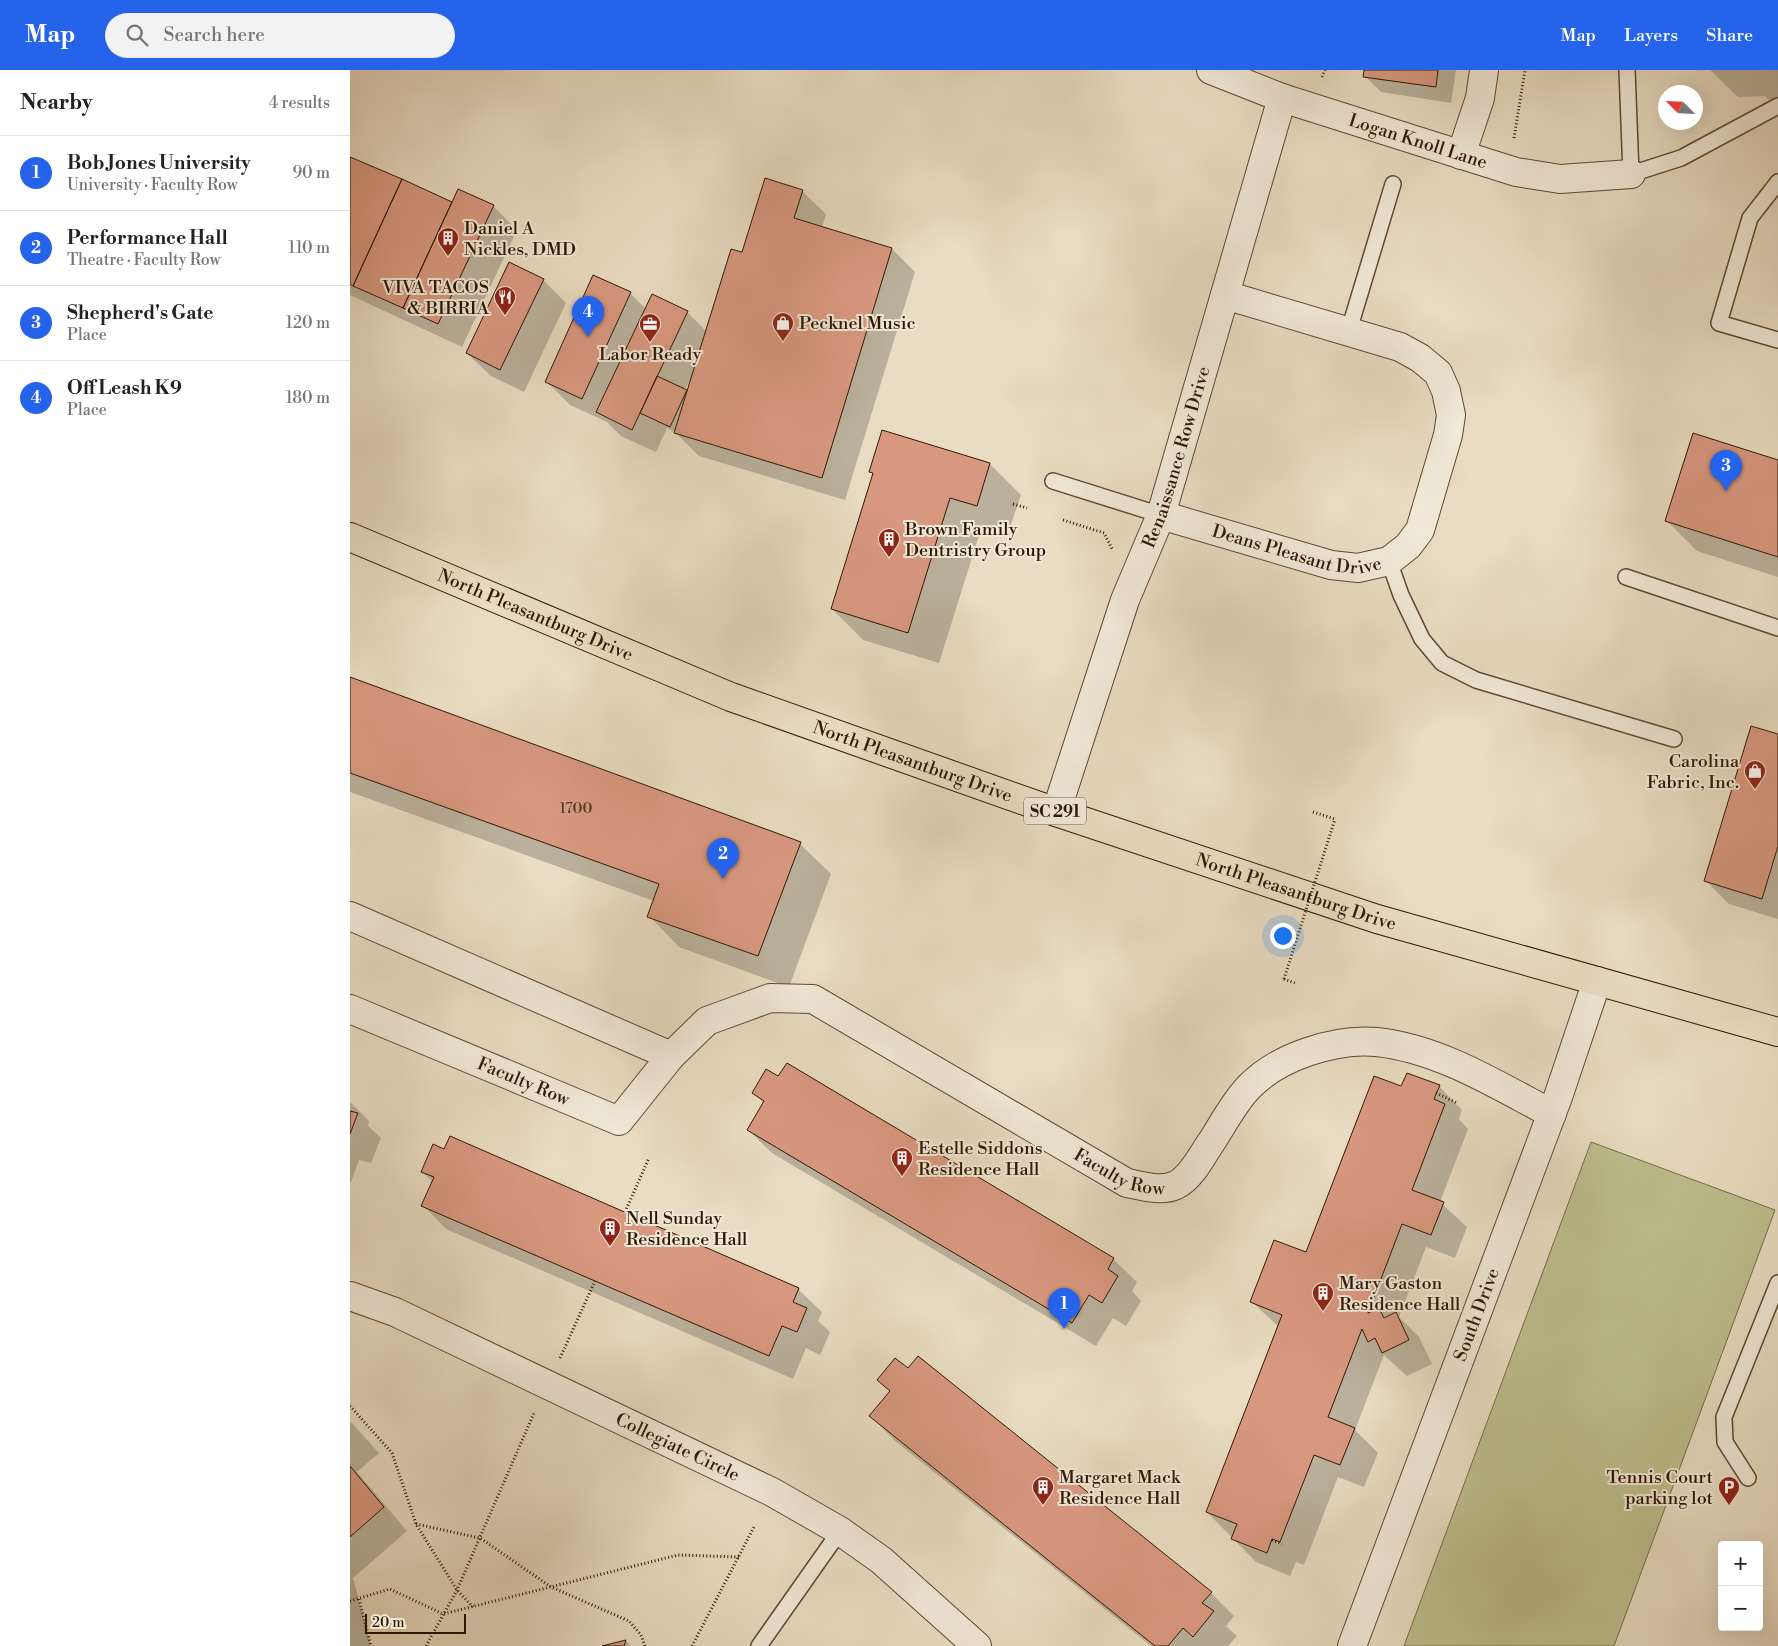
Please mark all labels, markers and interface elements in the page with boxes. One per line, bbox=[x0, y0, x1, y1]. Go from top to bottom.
search box bbox=[105, 13, 455, 58]
text: Map bbox=[25, 20, 75, 50]
icon: search bbox=[123, 21, 151, 49]
text: Search here bbox=[163, 23, 265, 47]
text: Map bbox=[1561, 24, 1596, 47]
text: Layers bbox=[1624, 24, 1678, 47]
text: Share bbox=[1706, 24, 1753, 47]
north arrow bbox=[1658, 85, 1703, 130]
text: Nearby bbox=[20, 90, 93, 116]
text: 4 results bbox=[269, 93, 330, 113]
street label: Logan Knoll Lane bbox=[1346, 109, 1490, 174]
text: Bob Jones University bbox=[67, 151, 251, 175]
text: 1 bbox=[32, 163, 40, 183]
text: 90 m bbox=[292, 163, 330, 183]
text: University · Faculty Row bbox=[67, 175, 238, 195]
place label: Daniel A Nickles, DMD bbox=[464, 217, 576, 261]
text: Performance Hall bbox=[67, 226, 228, 250]
building icon: Daniel A Nickles, DMD bbox=[436, 226, 460, 257]
text: 2 bbox=[31, 238, 41, 258]
text: 110 m bbox=[288, 238, 330, 258]
text: Theatre · Faculty Row bbox=[67, 250, 220, 270]
place label: VIVA TACOS & BIRRIA bbox=[381, 276, 490, 320]
restaurant icon: VIVA TACOS & BIRRIA bbox=[493, 285, 517, 316]
pin: 4 bbox=[572, 296, 604, 337]
text: Shepherd's Gate bbox=[67, 301, 213, 325]
shop icon: Pecknel Music bbox=[771, 311, 795, 342]
office icon: Labor Ready bbox=[638, 312, 662, 343]
place label: Pecknel Music bbox=[799, 312, 916, 335]
text: 3 bbox=[31, 313, 41, 333]
text: 120 m bbox=[286, 313, 330, 333]
text: Place bbox=[67, 325, 107, 345]
place label: Labor Ready bbox=[599, 343, 702, 366]
street label: Renaissance Row Drive bbox=[1137, 364, 1215, 552]
text: Off Leash K9 bbox=[67, 376, 182, 400]
text: 4 bbox=[31, 388, 41, 408]
text: 180 m bbox=[286, 388, 330, 408]
text: Place bbox=[67, 400, 107, 420]
pin: 3 bbox=[1710, 450, 1742, 491]
place label: Brown Family Dentristry Group bbox=[904, 518, 1046, 562]
street label: Deans Pleasant Drive bbox=[1209, 520, 1384, 580]
building icon: Brown Family Dentristry Group bbox=[877, 527, 901, 558]
street label: North Pleasantburg Drive bbox=[434, 564, 636, 667]
street label: North Pleasantburg Drive bbox=[810, 716, 1015, 808]
place label: Carolina Fabric, Inc. bbox=[1647, 750, 1740, 794]
shop icon: Carolina Fabric, Inc. bbox=[1743, 759, 1767, 790]
road number: SC 291 bbox=[1024, 798, 1086, 824]
house number: 1700 bbox=[560, 799, 592, 818]
pin: 2 bbox=[707, 838, 739, 879]
street label: North Pleasantburg Drive bbox=[1193, 848, 1399, 936]
your location bbox=[1270, 923, 1296, 949]
street label: Faculty Row bbox=[474, 1052, 574, 1111]
place label: Estelle Siddons Residence Hall bbox=[918, 1137, 1043, 1181]
street label: Faculty Row bbox=[1069, 1143, 1166, 1200]
building icon: Estelle Siddons Residence Hall bbox=[890, 1146, 914, 1177]
place label: Nell Sunday Residence Hall bbox=[626, 1207, 748, 1251]
building icon: Nell Sunday Residence Hall bbox=[598, 1216, 622, 1247]
street label: South Drive bbox=[1449, 1265, 1505, 1364]
place label: Mary Gaston Residence Hall bbox=[1339, 1272, 1461, 1316]
building icon: Mary Gaston Residence Hall bbox=[1311, 1281, 1335, 1312]
pin: 1 bbox=[1048, 1288, 1080, 1329]
street label: Collegiate Circle bbox=[612, 1408, 743, 1487]
place label: Margaret Mack Residence Hall bbox=[1059, 1466, 1182, 1510]
place label: Tennis Court parking lot bbox=[1606, 1466, 1714, 1510]
building icon: Margaret Mack Residence Hall bbox=[1031, 1475, 1055, 1506]
parking icon: Tennis Court parking lot bbox=[1717, 1475, 1741, 1506]
map controls bbox=[1718, 1541, 1763, 1631]
button: + bbox=[1718, 1541, 1763, 1586]
button: − bbox=[1718, 1586, 1763, 1631]
scale bar bbox=[365, 1611, 466, 1634]
text: 20 m bbox=[372, 1614, 404, 1632]

